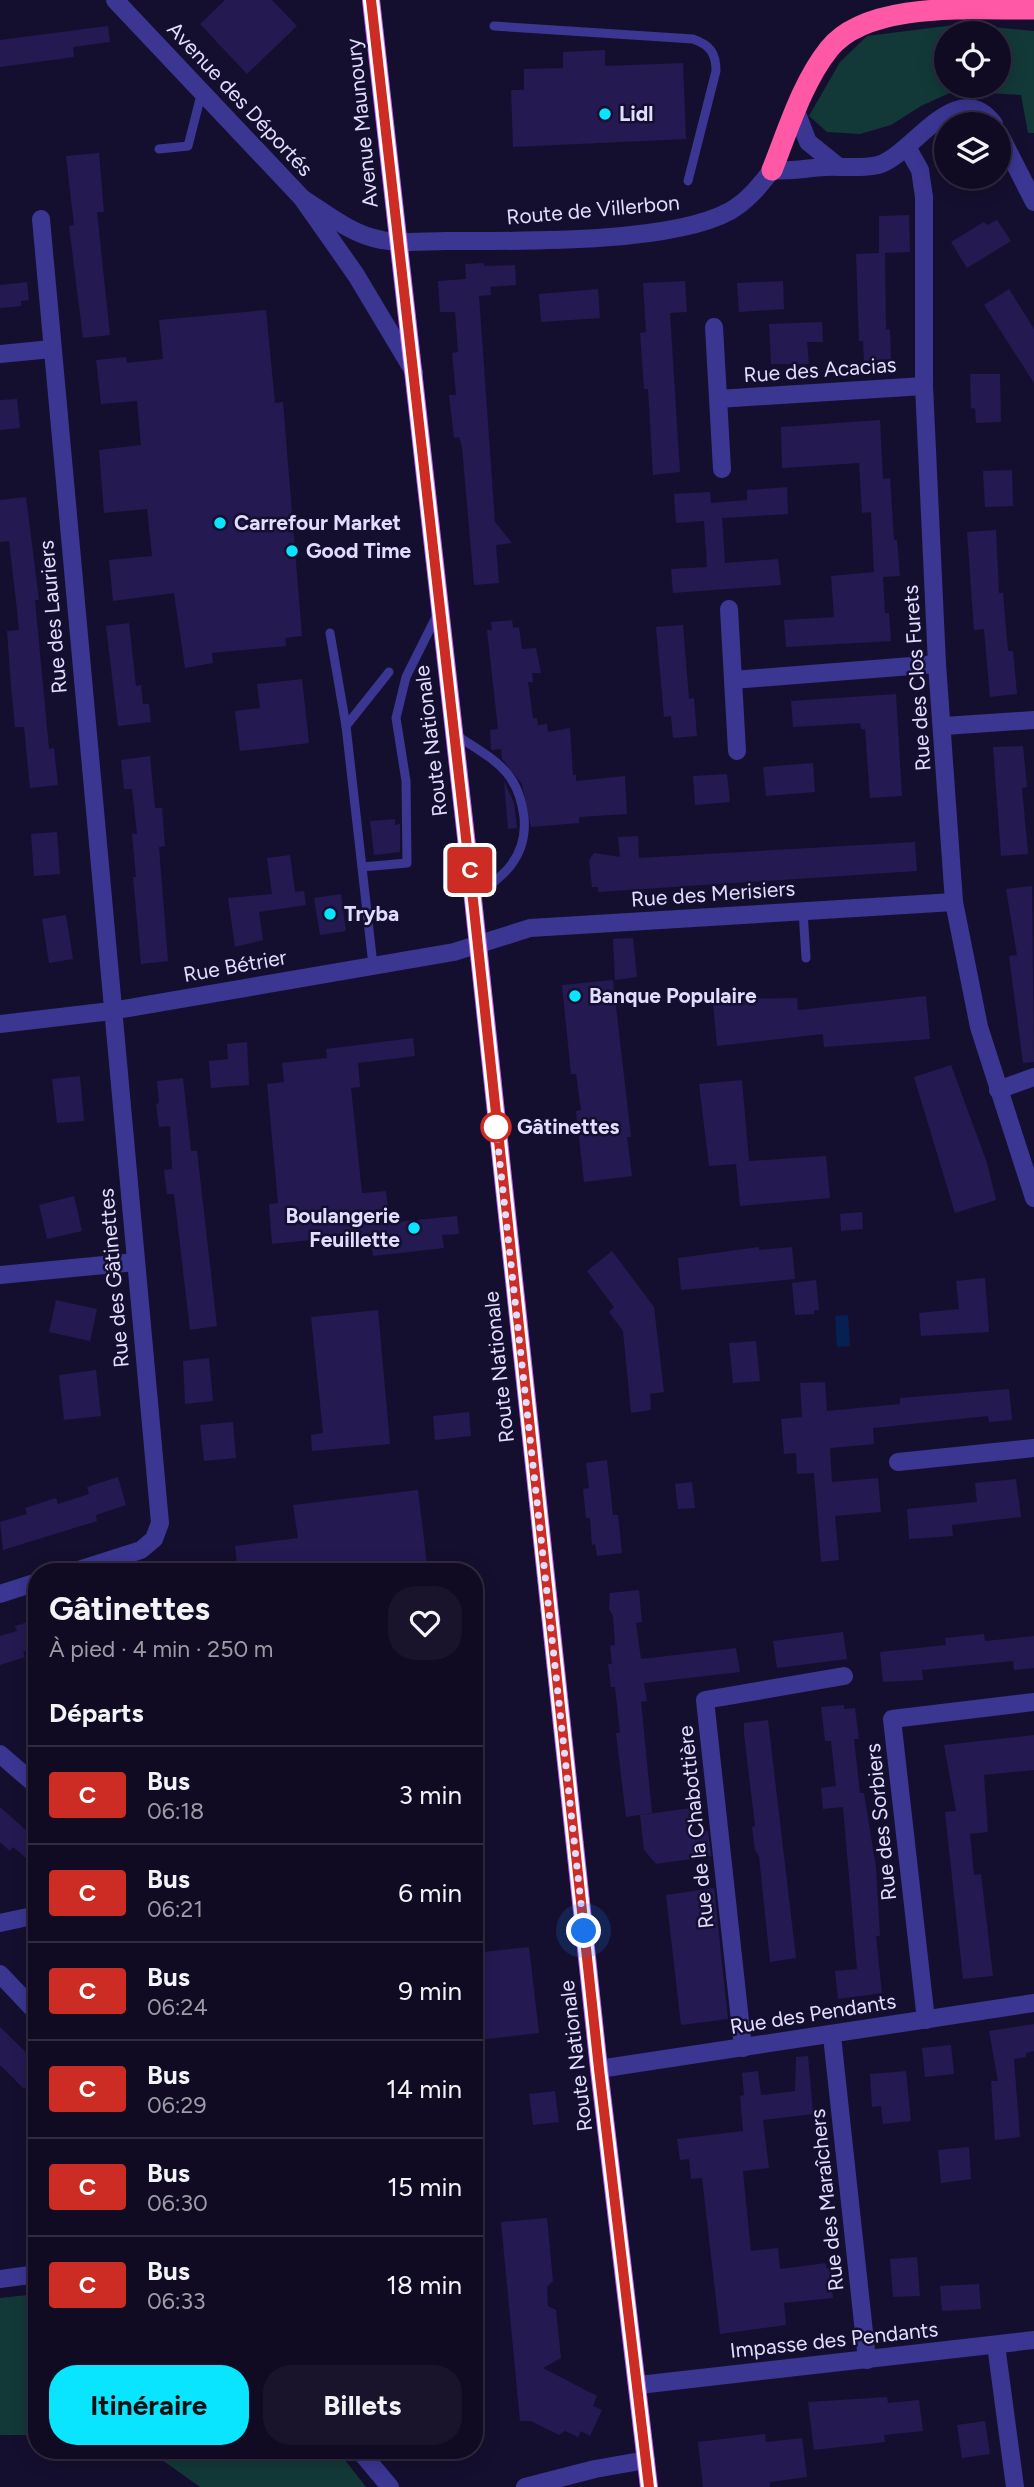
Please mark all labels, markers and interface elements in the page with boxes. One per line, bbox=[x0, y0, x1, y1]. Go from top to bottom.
street label: Avenue des Déportés bbox=[162, 16, 318, 181]
map controls bbox=[934, 21, 1011, 189]
button: locate bbox=[934, 21, 1011, 98]
street label: Avenue Maunoury bbox=[340, 37, 383, 209]
place label: Lidl bbox=[619, 101, 653, 126]
marker: Lidl bbox=[597, 106, 613, 122]
button: layers bbox=[934, 112, 1011, 189]
street label: Route de Villerbon bbox=[505, 189, 681, 230]
street label: Rue des Acacias bbox=[743, 352, 897, 387]
place label: Carrefour Market bbox=[234, 510, 401, 535]
marker: Carrefour Market bbox=[212, 515, 228, 531]
place label: Good Time bbox=[306, 538, 412, 563]
street label: Rue des Lauriers bbox=[33, 539, 72, 695]
marker: Good Time bbox=[284, 543, 300, 559]
street label: Rue des Clos Furets bbox=[898, 584, 935, 772]
street label: Route Nationale bbox=[409, 664, 452, 818]
line badge: C bbox=[447, 847, 493, 893]
text: C bbox=[461, 855, 479, 884]
street label: Rue des Merisiers bbox=[630, 875, 796, 912]
place label: Tryba bbox=[344, 901, 399, 926]
marker: Tryba bbox=[322, 906, 338, 922]
street label: Rue Bétrier bbox=[181, 944, 288, 987]
place label: Banque Populaire bbox=[589, 983, 757, 1008]
marker: Banque Populaire bbox=[567, 988, 583, 1004]
marker: Gâtinettes bbox=[481, 1112, 511, 1142]
place label: Gâtinettes bbox=[517, 1114, 620, 1139]
street label: Rue des Gâtinettes bbox=[93, 1187, 134, 1369]
place label: Boulangerie Feuillette bbox=[285, 1203, 400, 1252]
marker: Boulangerie Feuillette bbox=[406, 1220, 422, 1236]
street label: Route Nationale bbox=[478, 1290, 519, 1444]
button: heart bbox=[388, 1586, 462, 1660]
text: Gâtinettes bbox=[49, 1589, 210, 1628]
text: À pied · 4 min · 250 m bbox=[49, 1635, 273, 1663]
text: Départs bbox=[49, 1697, 144, 1729]
street label: Rue de la Chabottière bbox=[672, 1724, 719, 1930]
street label: Rue des Sorbiers bbox=[860, 1742, 901, 1902]
text: Bus bbox=[147, 1765, 190, 1797]
text: 3 min bbox=[399, 1779, 462, 1811]
text: C bbox=[79, 1780, 96, 1809]
text: 06:18 bbox=[147, 1797, 204, 1825]
text: Bus bbox=[147, 1863, 190, 1895]
text: 6 min bbox=[398, 1877, 462, 1909]
text: C bbox=[79, 1878, 96, 1907]
text: 06:21 bbox=[147, 1895, 203, 1923]
your location bbox=[566, 1913, 601, 1948]
text: Bus bbox=[147, 1961, 190, 1993]
text: 9 min bbox=[398, 1975, 462, 2007]
text: C bbox=[79, 1976, 96, 2005]
street label: Route Nationale bbox=[554, 1979, 597, 2133]
street label: Rue des Pendants bbox=[728, 1988, 898, 2039]
text: 06:24 bbox=[147, 1993, 208, 2021]
text: Bus bbox=[147, 2059, 190, 2091]
text: 14 min bbox=[386, 2073, 462, 2105]
text: C bbox=[79, 2074, 96, 2103]
text: 06:29 bbox=[147, 2091, 206, 2119]
street label: Rue des Maraîchers bbox=[805, 2108, 848, 2292]
text: Bus bbox=[147, 2157, 190, 2189]
text: 15 min bbox=[387, 2171, 462, 2203]
text: C bbox=[79, 2172, 96, 2201]
text: 06:30 bbox=[147, 2189, 208, 2217]
text: Bus bbox=[147, 2255, 190, 2287]
text: 18 min bbox=[386, 2269, 462, 2301]
text: C bbox=[79, 2270, 96, 2299]
text: 06:33 bbox=[147, 2287, 206, 2315]
street label: Impasse des Pendants bbox=[729, 2316, 939, 2363]
button: Itinéraire bbox=[49, 2365, 249, 2445]
button: Billets bbox=[263, 2365, 462, 2445]

